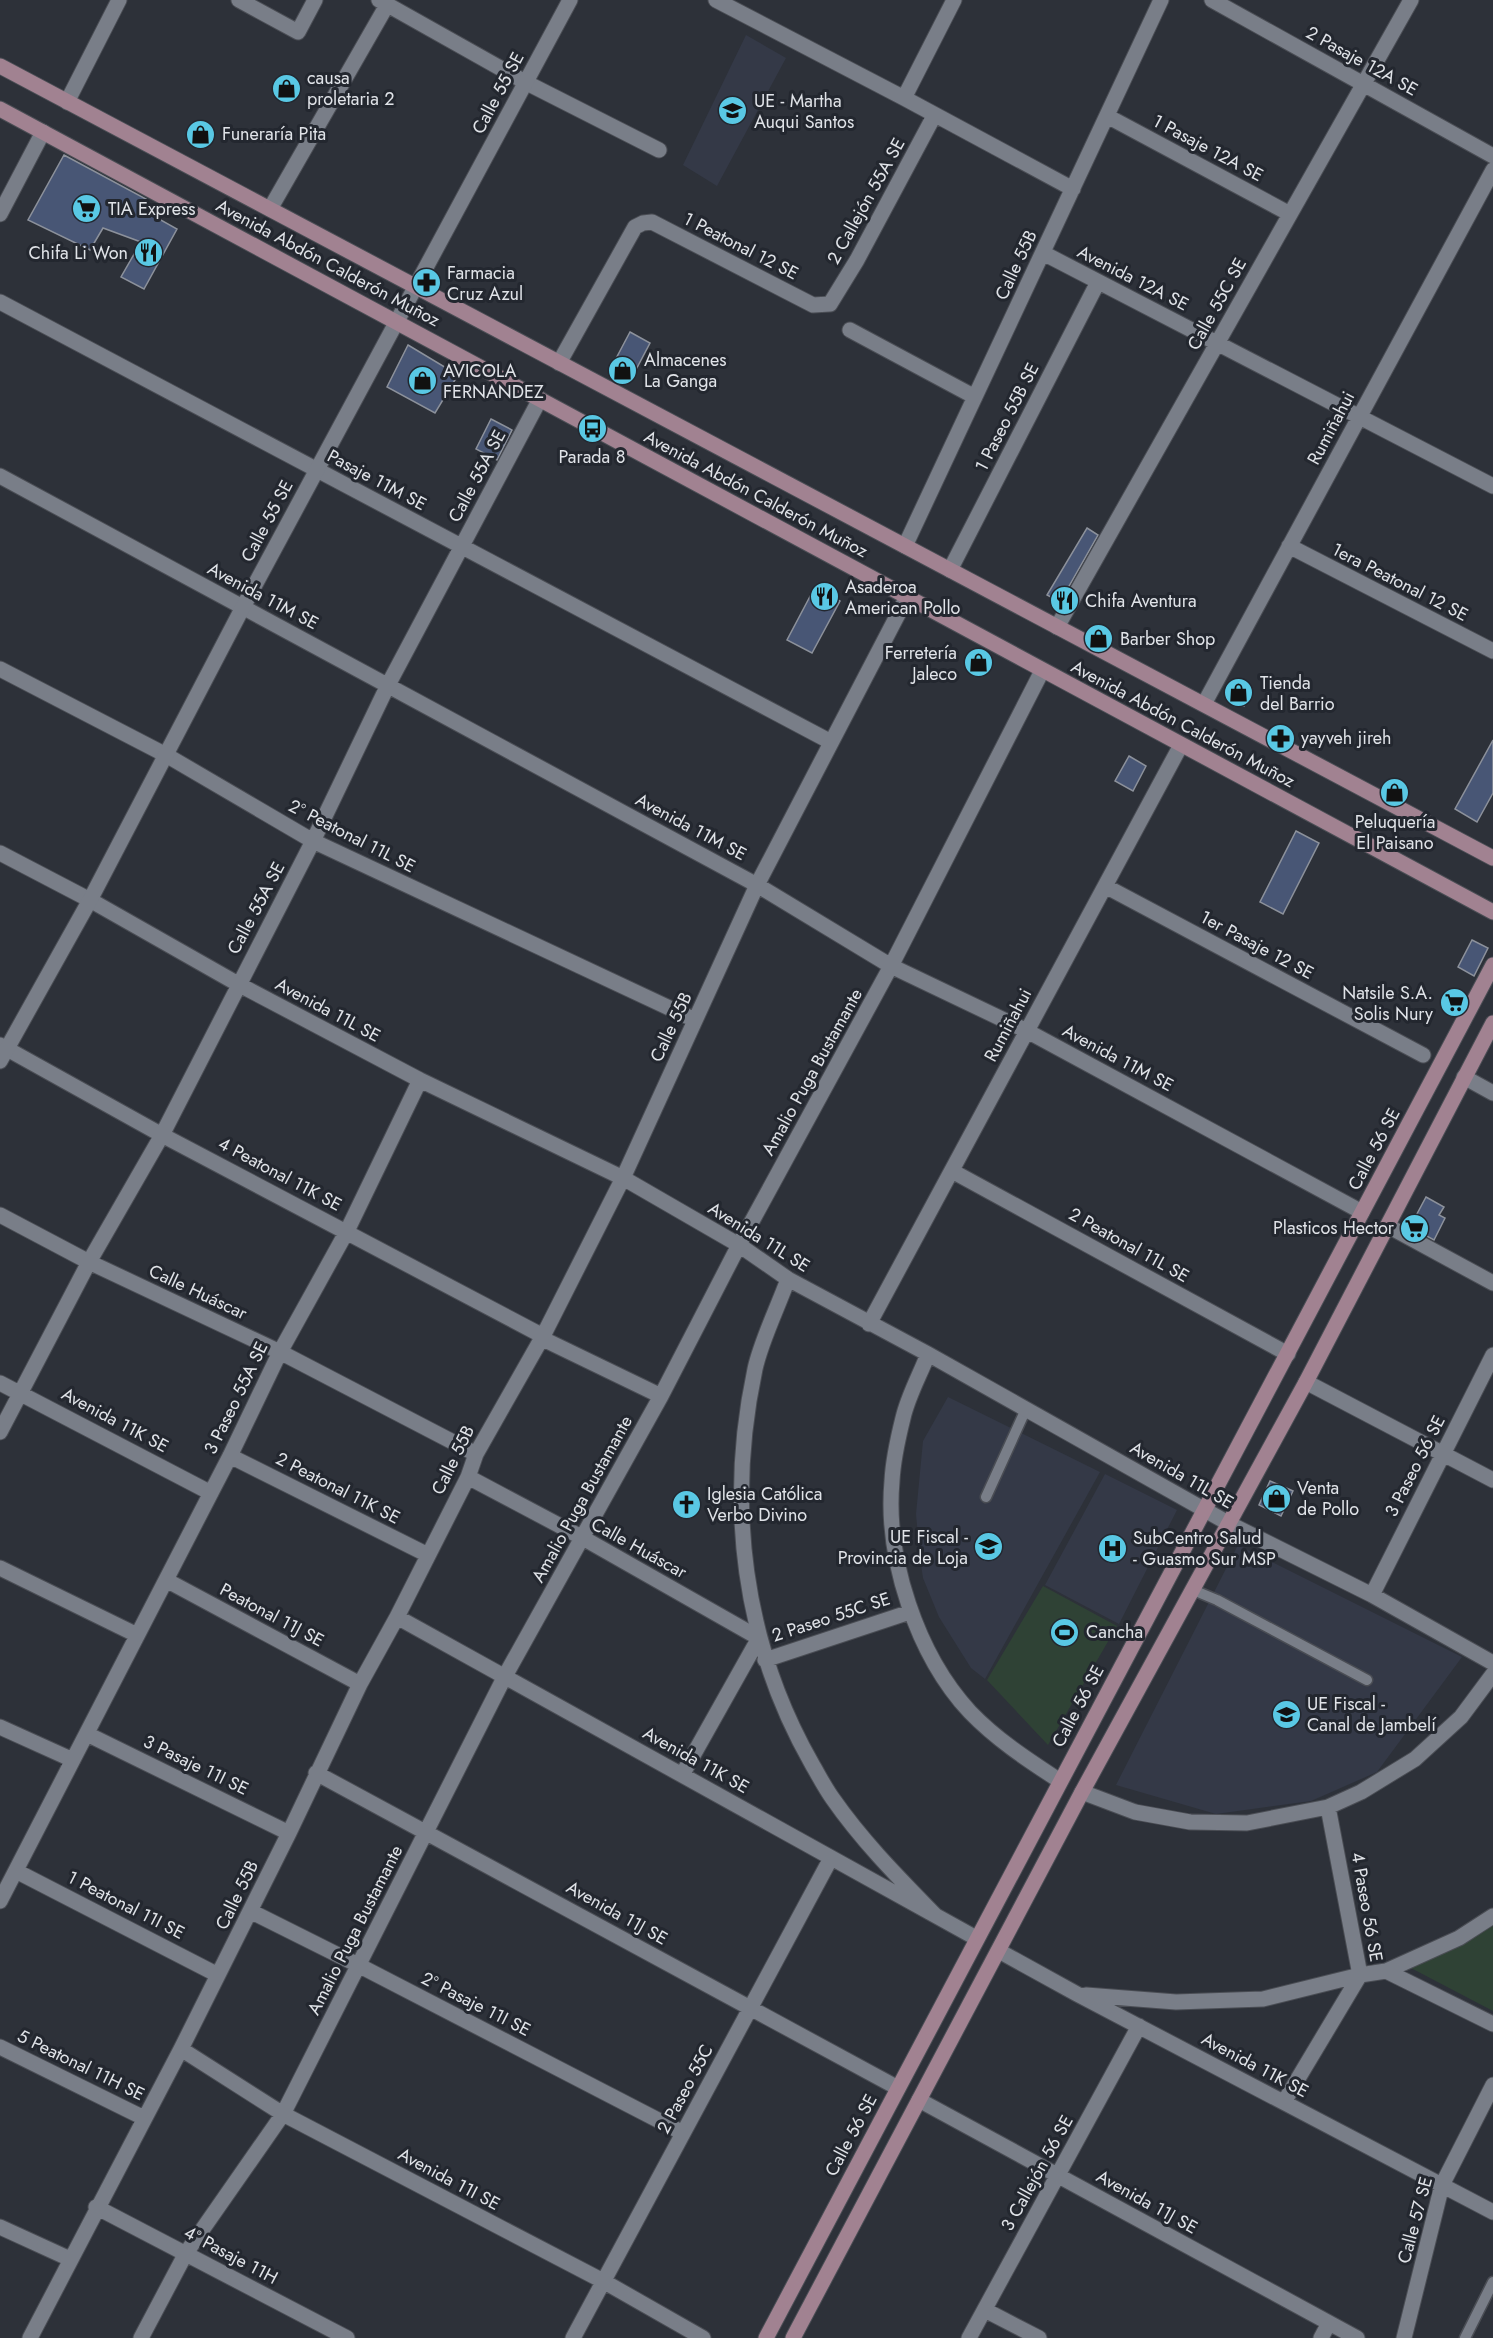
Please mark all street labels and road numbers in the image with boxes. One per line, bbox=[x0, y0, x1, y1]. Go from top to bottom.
street label: 2 Pasaje 12A SE bbox=[1301, 20, 1423, 102]
street label: Calle 55 SE bbox=[466, 47, 530, 139]
street label: 1 Pasaje 12A SE bbox=[1148, 108, 1268, 188]
street label: 2 Callejón 55A SE bbox=[821, 133, 911, 269]
street label: Avenida Abdón Calderón Muñoz bbox=[212, 193, 445, 333]
street label: 1 Peatonal 12 SE bbox=[679, 206, 803, 286]
street label: Calle 55B bbox=[989, 226, 1043, 304]
street label: Avenida 12A SE bbox=[1073, 239, 1193, 317]
street label: Calle 55C SE bbox=[1181, 253, 1253, 355]
street label: 1 Paseo 55B SE bbox=[968, 358, 1046, 476]
street label: Rumiñahui bbox=[1301, 387, 1361, 469]
street label: Avenida Abdón Calderón Muñoz bbox=[640, 424, 873, 564]
street label: Calle 55A SE bbox=[442, 425, 512, 527]
street label: Pasaje 11M SE bbox=[323, 443, 431, 517]
street label: Calle 55 SE bbox=[235, 475, 299, 567]
street label: 1era Peatonal 12 SE bbox=[1327, 536, 1473, 628]
street label: Avenida 11M SE bbox=[203, 556, 323, 636]
street label: Avenida Abdón Calderón Muñoz bbox=[1067, 654, 1300, 794]
street label: Avenida 11M SE bbox=[631, 787, 751, 867]
street label: 2° Peatonal 11L SE bbox=[284, 793, 420, 879]
street label: Calle 55A SE bbox=[221, 857, 291, 959]
street label: 1er Pasaje 12 SE bbox=[1195, 904, 1319, 986]
street label: Avenida 11L SE bbox=[271, 971, 385, 1049]
street label: Amalio Puga Bustamante bbox=[755, 984, 869, 1160]
street label: Rumiñahui bbox=[978, 984, 1038, 1066]
street label: Calle 55B bbox=[644, 988, 698, 1066]
street label: Avenida 11M SE bbox=[1058, 1018, 1178, 1098]
street label: Calle 56 SE bbox=[1341, 1103, 1407, 1195]
street label: 4 Peatonal 11K SE bbox=[214, 1130, 346, 1218]
street label: Avenida 11L SE bbox=[703, 1195, 815, 1279]
street label: 2 Peatonal 11L SE bbox=[1064, 1201, 1194, 1289]
street label: Calle Huáscar bbox=[145, 1258, 252, 1326]
street label: 3 Paseo 55A SE bbox=[198, 1337, 274, 1459]
street label: Avenida 11K SE bbox=[57, 1381, 173, 1459]
street label: Amalio Puga Bustamante bbox=[525, 1411, 639, 1587]
street label: 3 Paseo 56 SE bbox=[1378, 1411, 1452, 1521]
street label: Calle 55B bbox=[425, 1421, 481, 1499]
street label: Avenida 11L SE bbox=[1125, 1435, 1239, 1515]
street label: 2 Peatonal 11K SE bbox=[271, 1445, 405, 1531]
street label: Calle Huáscar bbox=[586, 1511, 692, 1585]
street label: Peatonal 11J SE bbox=[215, 1577, 329, 1653]
street label: 2 Paseo 55C SE bbox=[768, 1586, 894, 1648]
street label: Calle 56 SE bbox=[1045, 1660, 1111, 1752]
street label: Avenida 11K SE bbox=[638, 1720, 754, 1800]
street label: 3 Pasaje 11I SE bbox=[139, 1728, 253, 1802]
street label: Amalio Puga Bustamante bbox=[301, 1841, 409, 2019]
street label: 4 Paseo 56 SE bbox=[1345, 1850, 1389, 1964]
street label: Calle 55B bbox=[209, 1856, 265, 1934]
street label: 1 Peatonal 11I SE bbox=[63, 1864, 189, 1946]
street label: Avenida 11J SE bbox=[562, 1874, 672, 1952]
street label: 2° Pasaje 11I SE bbox=[417, 1965, 535, 2043]
street label: 5 Peatonal 11H SE bbox=[13, 2023, 149, 2107]
street label: Avenida 11K SE bbox=[1197, 2026, 1313, 2104]
street label: 2 Paseo 55C bbox=[651, 2040, 719, 2138]
street label: Calle 56 SE bbox=[818, 2089, 884, 2181]
street label: 3 Callejón 56 SE bbox=[994, 2110, 1080, 2236]
street label: Avenida 11I SE bbox=[393, 2141, 505, 2217]
street label: Avenida 11J SE bbox=[1092, 2163, 1202, 2241]
street label: Calle 57 SE bbox=[1391, 2174, 1439, 2266]
street label: 4° Pasaje 11H bbox=[179, 2219, 283, 2291]

